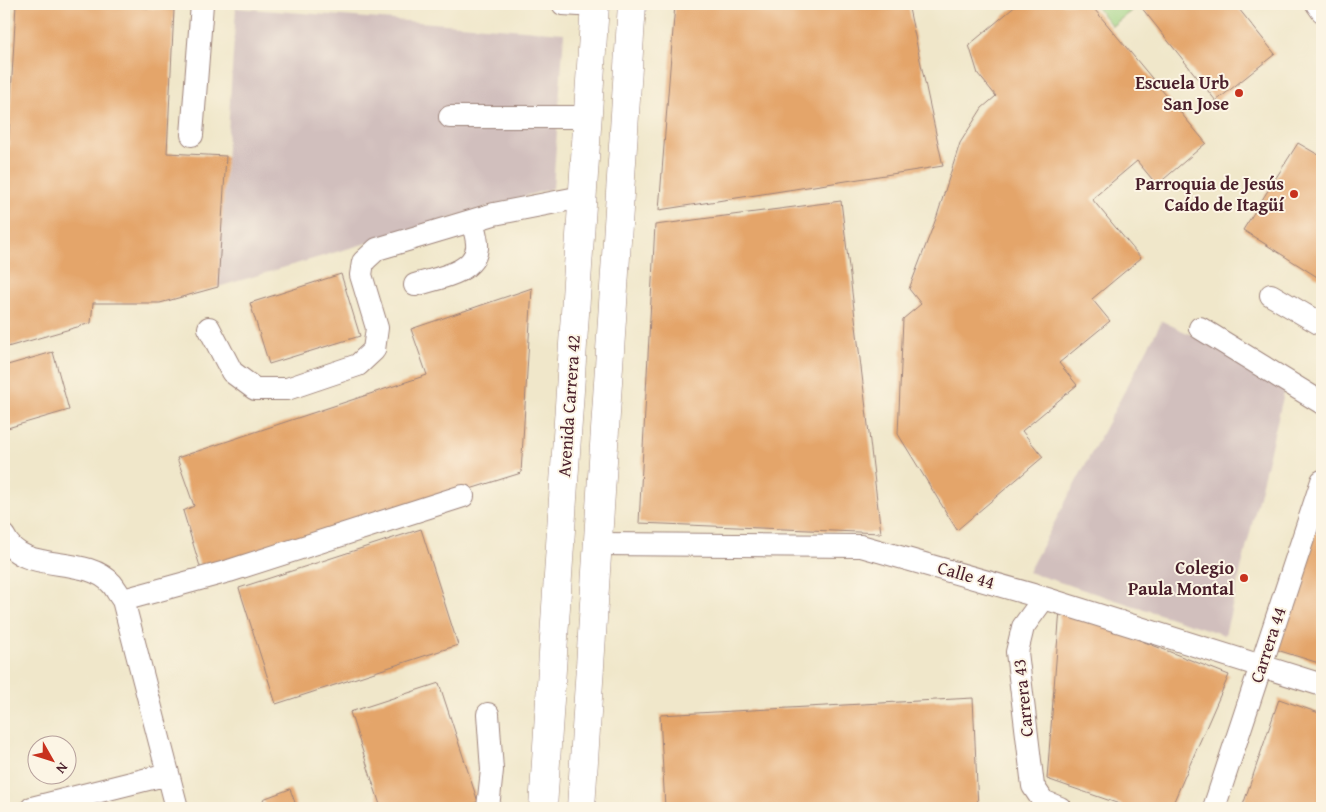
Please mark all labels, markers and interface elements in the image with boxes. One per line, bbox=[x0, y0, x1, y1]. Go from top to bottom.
place label: Escuela Urb San Jose bbox=[1135, 69, 1229, 117]
marker: Escuela Urb San Jose bbox=[1233, 87, 1245, 99]
place label: Parroquia de Jesús Caído de Itagüí bbox=[1135, 170, 1284, 218]
marker: Parroquia de Jesús Caído de Itagüí bbox=[1288, 188, 1300, 200]
street label: Avenida Carrera 42 bbox=[550, 334, 587, 478]
street label: Calle 44 bbox=[934, 554, 998, 596]
place label: Colegio Paula Montal bbox=[1128, 554, 1234, 602]
marker: Colegio Paula Montal bbox=[1238, 572, 1250, 584]
street label: Carrera 44 bbox=[1243, 603, 1292, 686]
street label: Carrera 43 bbox=[1005, 658, 1040, 738]
north arrow bbox=[28, 734, 78, 784]
text: N bbox=[51, 758, 73, 779]

